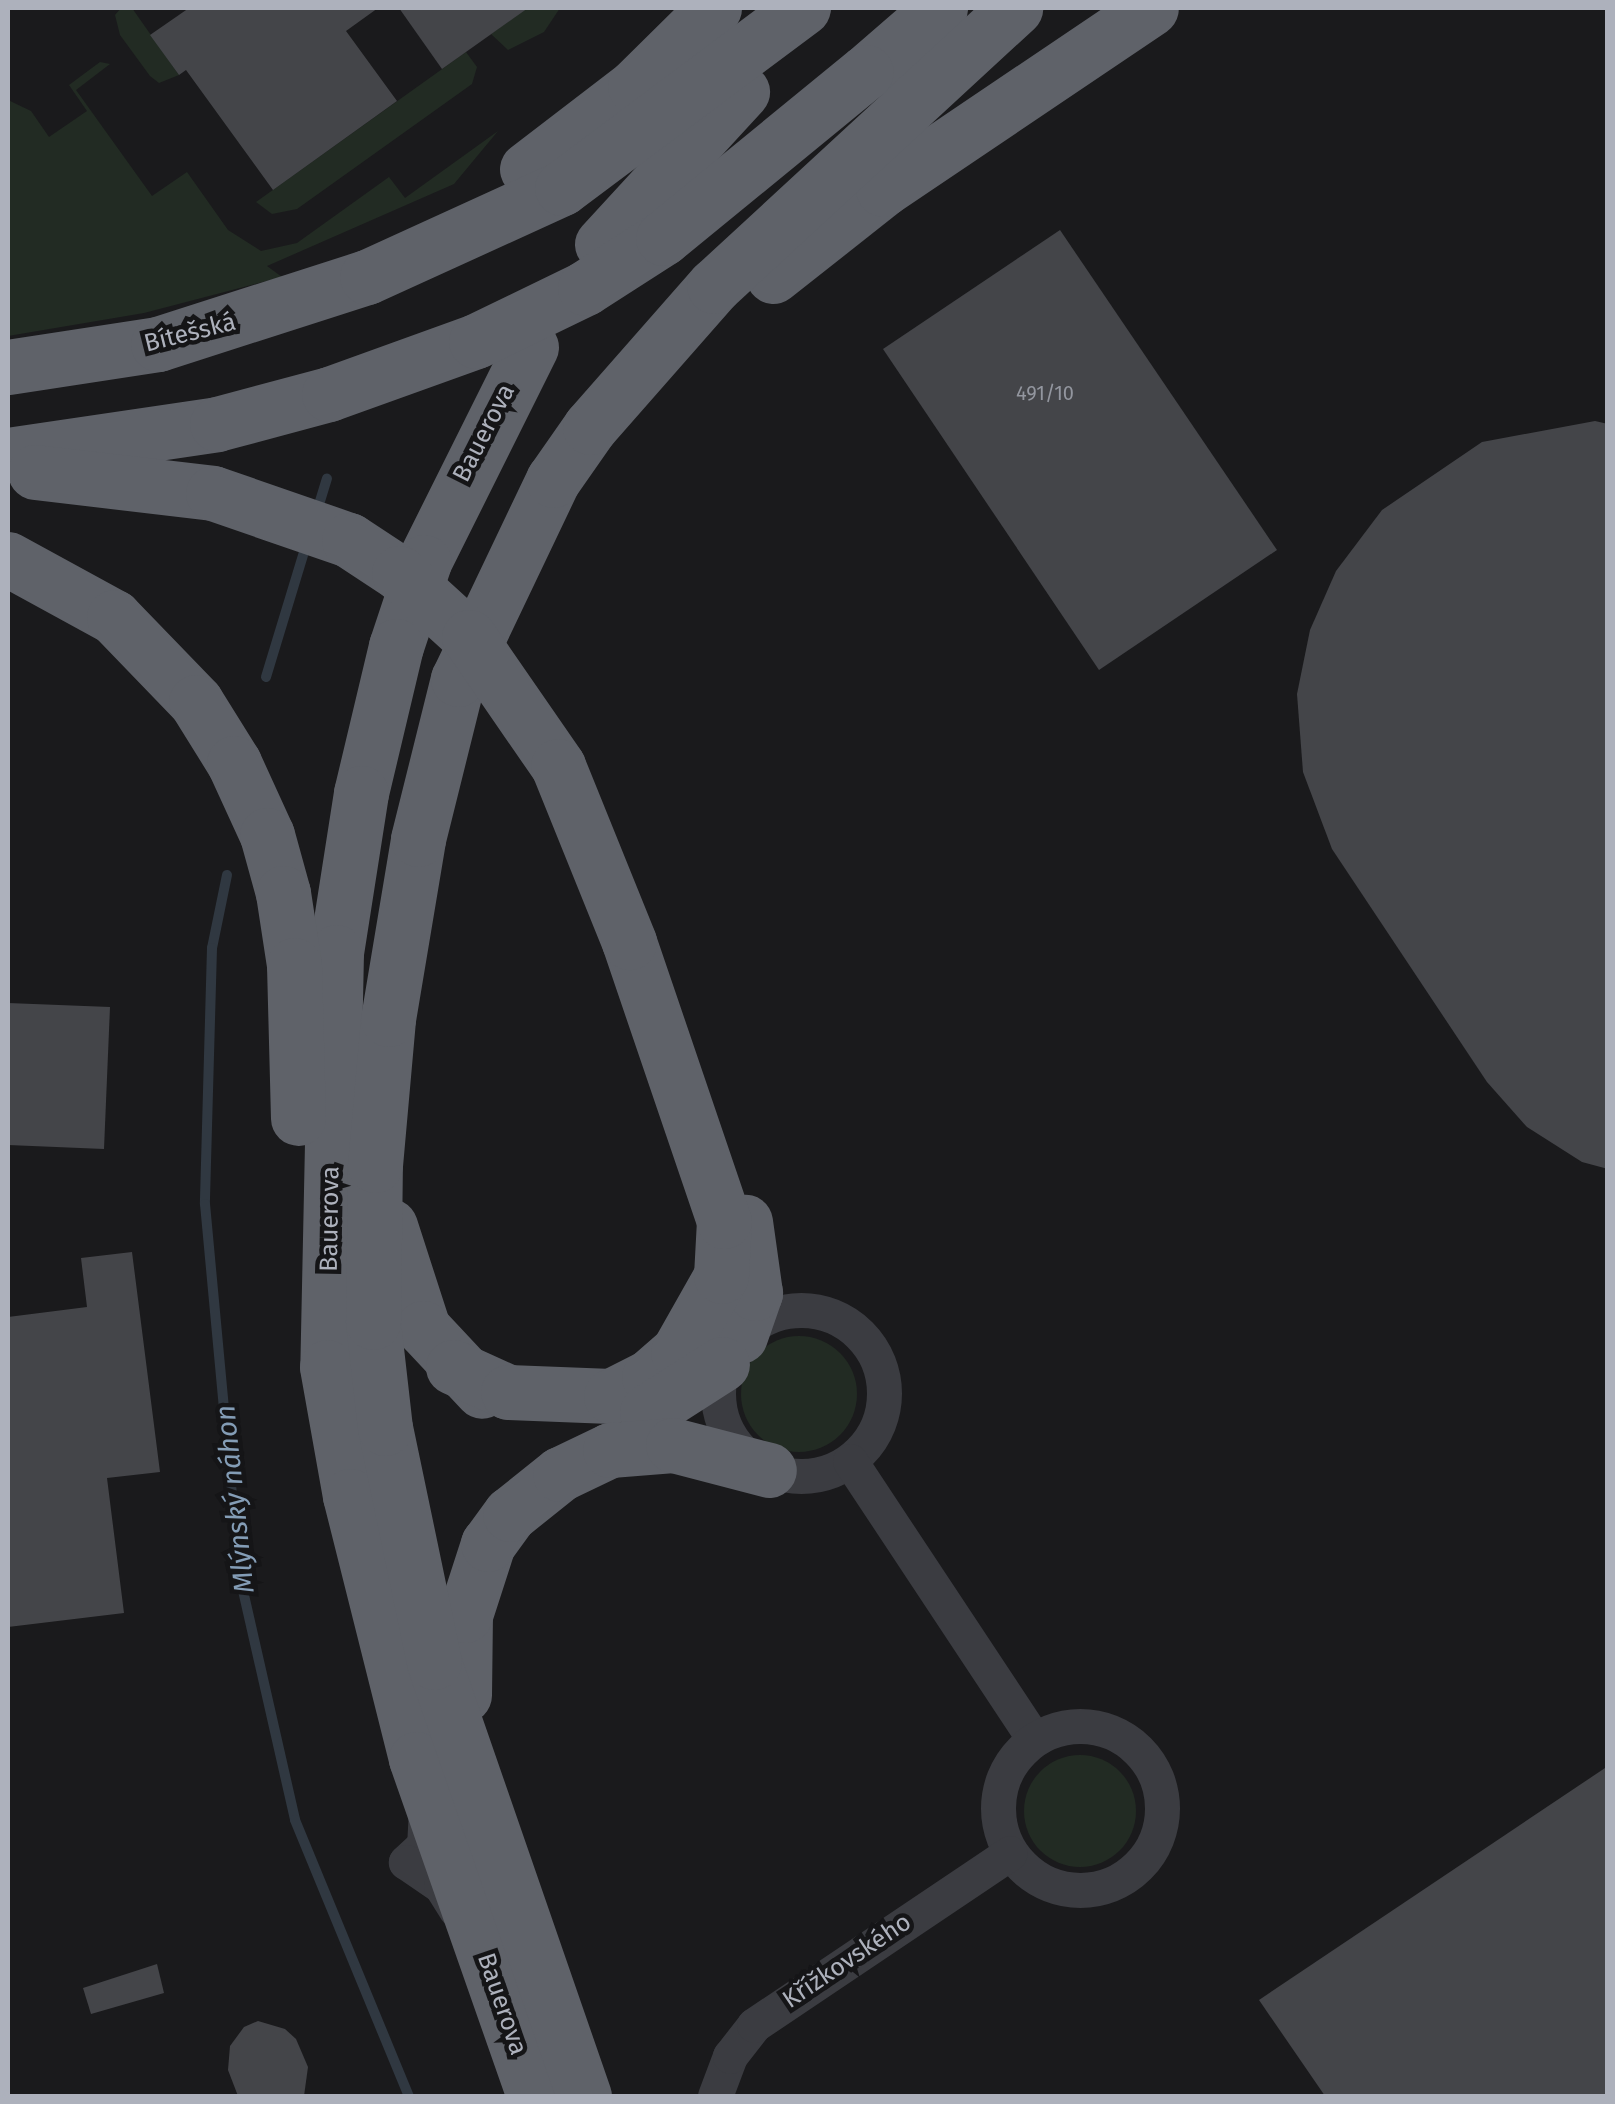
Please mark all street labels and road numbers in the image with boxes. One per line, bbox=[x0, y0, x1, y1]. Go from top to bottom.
street label: Bítešská bbox=[141, 307, 239, 359]
street label: Bauerova bbox=[447, 379, 521, 487]
street label: Bauerova bbox=[314, 1166, 346, 1272]
street label: Křížkovského bbox=[777, 1907, 917, 2015]
street label: Bauerova bbox=[471, 1949, 533, 2059]

